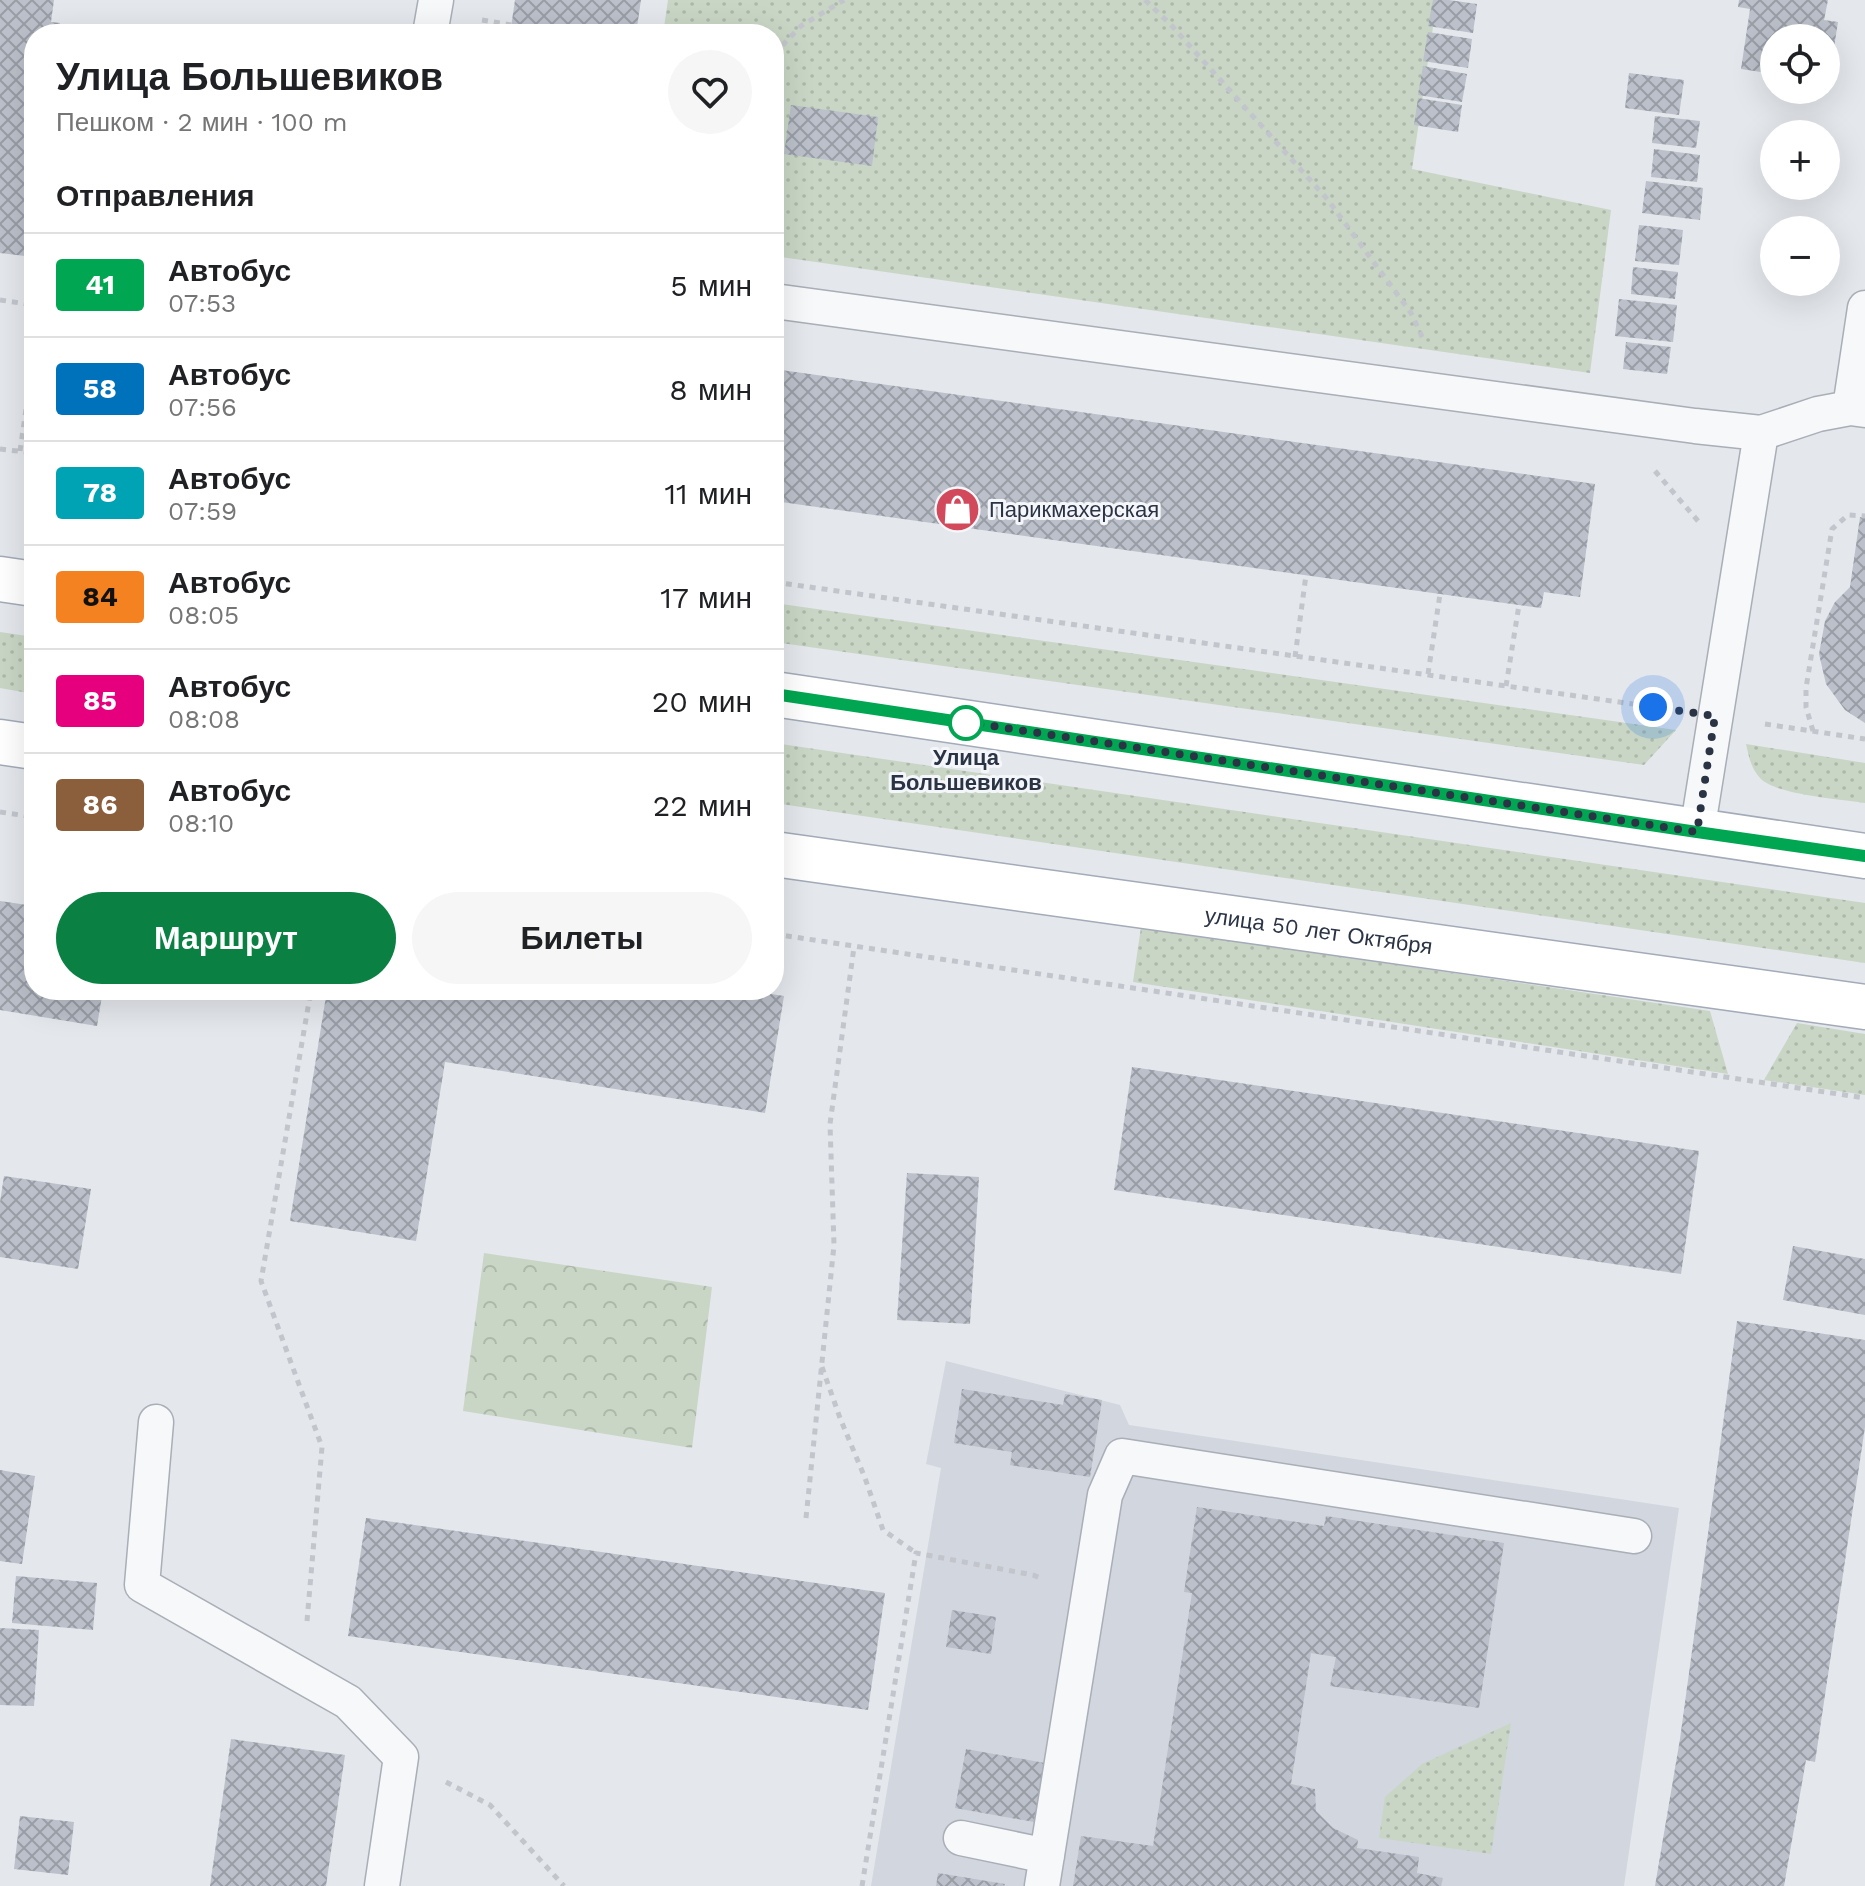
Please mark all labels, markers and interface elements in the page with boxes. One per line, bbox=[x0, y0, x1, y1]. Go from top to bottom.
map controls bbox=[1760, 24, 1840, 296]
button: locate bbox=[1760, 24, 1840, 104]
button: heart bbox=[668, 50, 752, 134]
text: Улица Большевиков bbox=[56, 55, 443, 99]
text: Пешком · 2 мин · 100 m bbox=[56, 107, 348, 137]
button: + bbox=[1760, 120, 1840, 200]
text: Отправления bbox=[56, 178, 255, 213]
button: − bbox=[1760, 216, 1840, 296]
text: Автобус bbox=[168, 253, 291, 288]
text: 41 bbox=[85, 268, 115, 301]
text: 5 мин bbox=[670, 268, 752, 303]
text: 07:53 bbox=[168, 288, 236, 318]
text: Автобус bbox=[168, 357, 291, 392]
text: 58 bbox=[83, 372, 117, 405]
text: 8 мин bbox=[669, 372, 752, 407]
text: 07:56 bbox=[168, 392, 237, 422]
text: Автобус bbox=[168, 461, 291, 496]
text: 78 bbox=[83, 476, 117, 509]
text: 11 мин bbox=[664, 476, 752, 511]
shop icon: Парикмахерская bbox=[934, 485, 982, 533]
text: 07:59 bbox=[168, 496, 237, 526]
place label: Парикмахерская bbox=[989, 497, 1159, 522]
text: Автобус bbox=[168, 565, 291, 600]
text: 84 bbox=[82, 580, 118, 613]
text: 17 мин bbox=[660, 580, 752, 615]
text: 08:05 bbox=[168, 600, 239, 630]
text: Автобус bbox=[168, 669, 291, 704]
text: 85 bbox=[83, 684, 117, 717]
text: 20 мин bbox=[652, 684, 752, 719]
your location bbox=[1633, 687, 1673, 727]
text: 08:08 bbox=[168, 704, 240, 734]
marker: Улица Большевиков bbox=[949, 706, 983, 740]
place label: Улица Большевиков bbox=[890, 745, 1042, 795]
text: Автобус bbox=[168, 773, 291, 808]
text: 86 bbox=[83, 788, 117, 821]
text: 22 мин bbox=[653, 788, 752, 823]
text: 08:10 bbox=[168, 808, 234, 838]
button: Маршрут bbox=[56, 892, 396, 984]
button: Билеты bbox=[412, 892, 752, 984]
street label: улица 50 лет Октября bbox=[1203, 903, 1434, 959]

